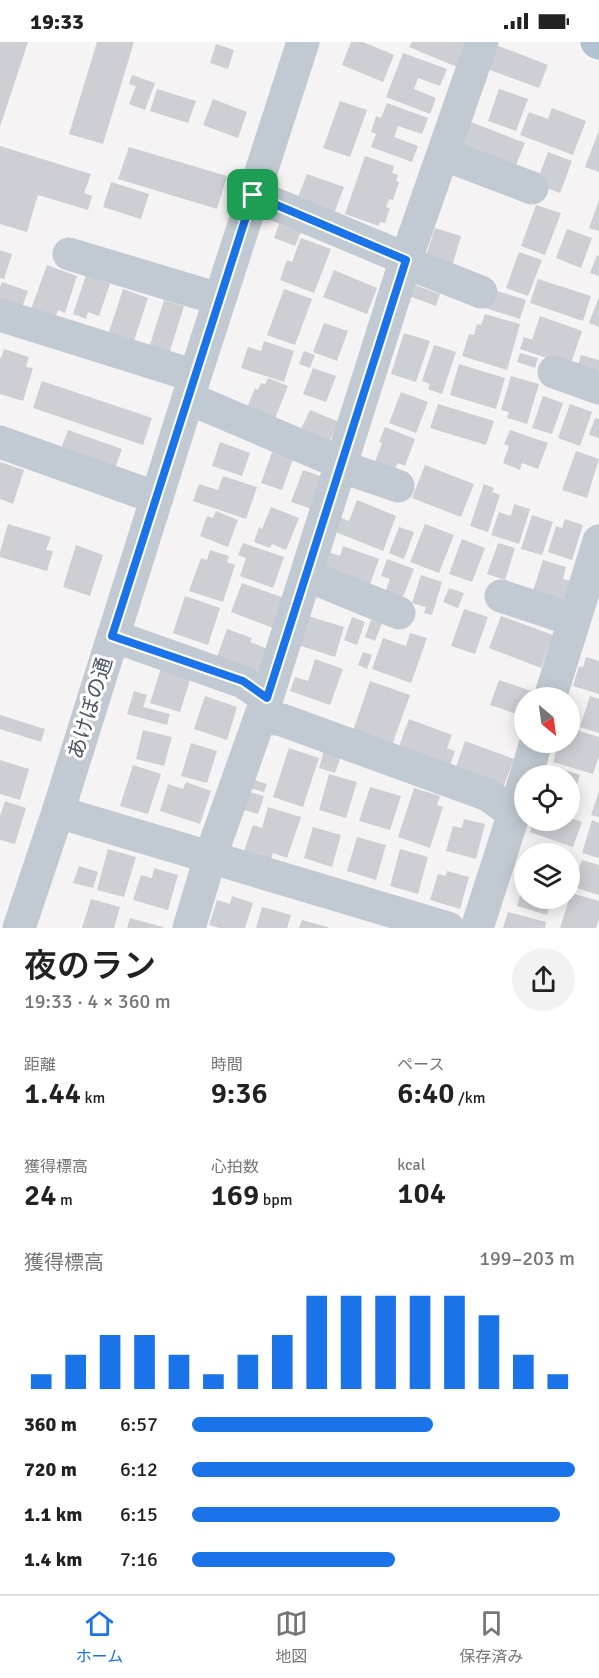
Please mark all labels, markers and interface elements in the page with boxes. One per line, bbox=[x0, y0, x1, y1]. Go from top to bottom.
text: 19:33 bbox=[30, 8, 84, 35]
pin bbox=[227, 169, 278, 220]
icon: arrive bbox=[236, 178, 269, 211]
street label: あけぼの通 bbox=[62, 654, 118, 762]
north arrow bbox=[514, 687, 580, 753]
map controls bbox=[514, 687, 580, 909]
button: locate bbox=[514, 765, 580, 831]
button: layers bbox=[514, 843, 580, 909]
text: 夜のラン bbox=[24, 946, 156, 987]
button: share bbox=[512, 948, 575, 1011]
text: 19:33 · 4 × 360 m bbox=[24, 989, 171, 1014]
text: 距離 bbox=[24, 1055, 56, 1075]
text: 時間 bbox=[211, 1055, 243, 1075]
text: ペース bbox=[397, 1055, 445, 1075]
text: 1.44 bbox=[24, 1075, 81, 1112]
text: 9:36 bbox=[211, 1075, 268, 1112]
text: 6:40 bbox=[397, 1075, 454, 1112]
text: km bbox=[81, 1088, 105, 1108]
text: /km bbox=[454, 1088, 485, 1108]
text: kcal bbox=[397, 1155, 425, 1175]
text: 獲得標高 bbox=[24, 1157, 88, 1177]
text: 心拍数 bbox=[211, 1157, 259, 1177]
text: 104 bbox=[397, 1175, 446, 1212]
text: 24 bbox=[24, 1177, 56, 1214]
text: 169 bbox=[211, 1177, 259, 1214]
text: m bbox=[56, 1190, 73, 1210]
text: bpm bbox=[259, 1190, 292, 1210]
text: 199–203 m bbox=[479, 1246, 575, 1271]
text: 獲得標高 bbox=[24, 1250, 104, 1275]
text: 360 m bbox=[24, 1412, 77, 1437]
text: 6:57 bbox=[120, 1412, 158, 1437]
text: 720 m bbox=[24, 1457, 77, 1482]
text: 6:12 bbox=[120, 1457, 158, 1482]
text: 1.1 km bbox=[24, 1502, 82, 1527]
text: 6:15 bbox=[120, 1502, 158, 1527]
text: 1.4 km bbox=[24, 1547, 82, 1572]
text: 7:16 bbox=[120, 1547, 158, 1572]
tab: ホーム bbox=[76, 1607, 123, 1667]
tab: 地図 bbox=[275, 1607, 308, 1667]
tab: 保存済み bbox=[459, 1607, 523, 1667]

